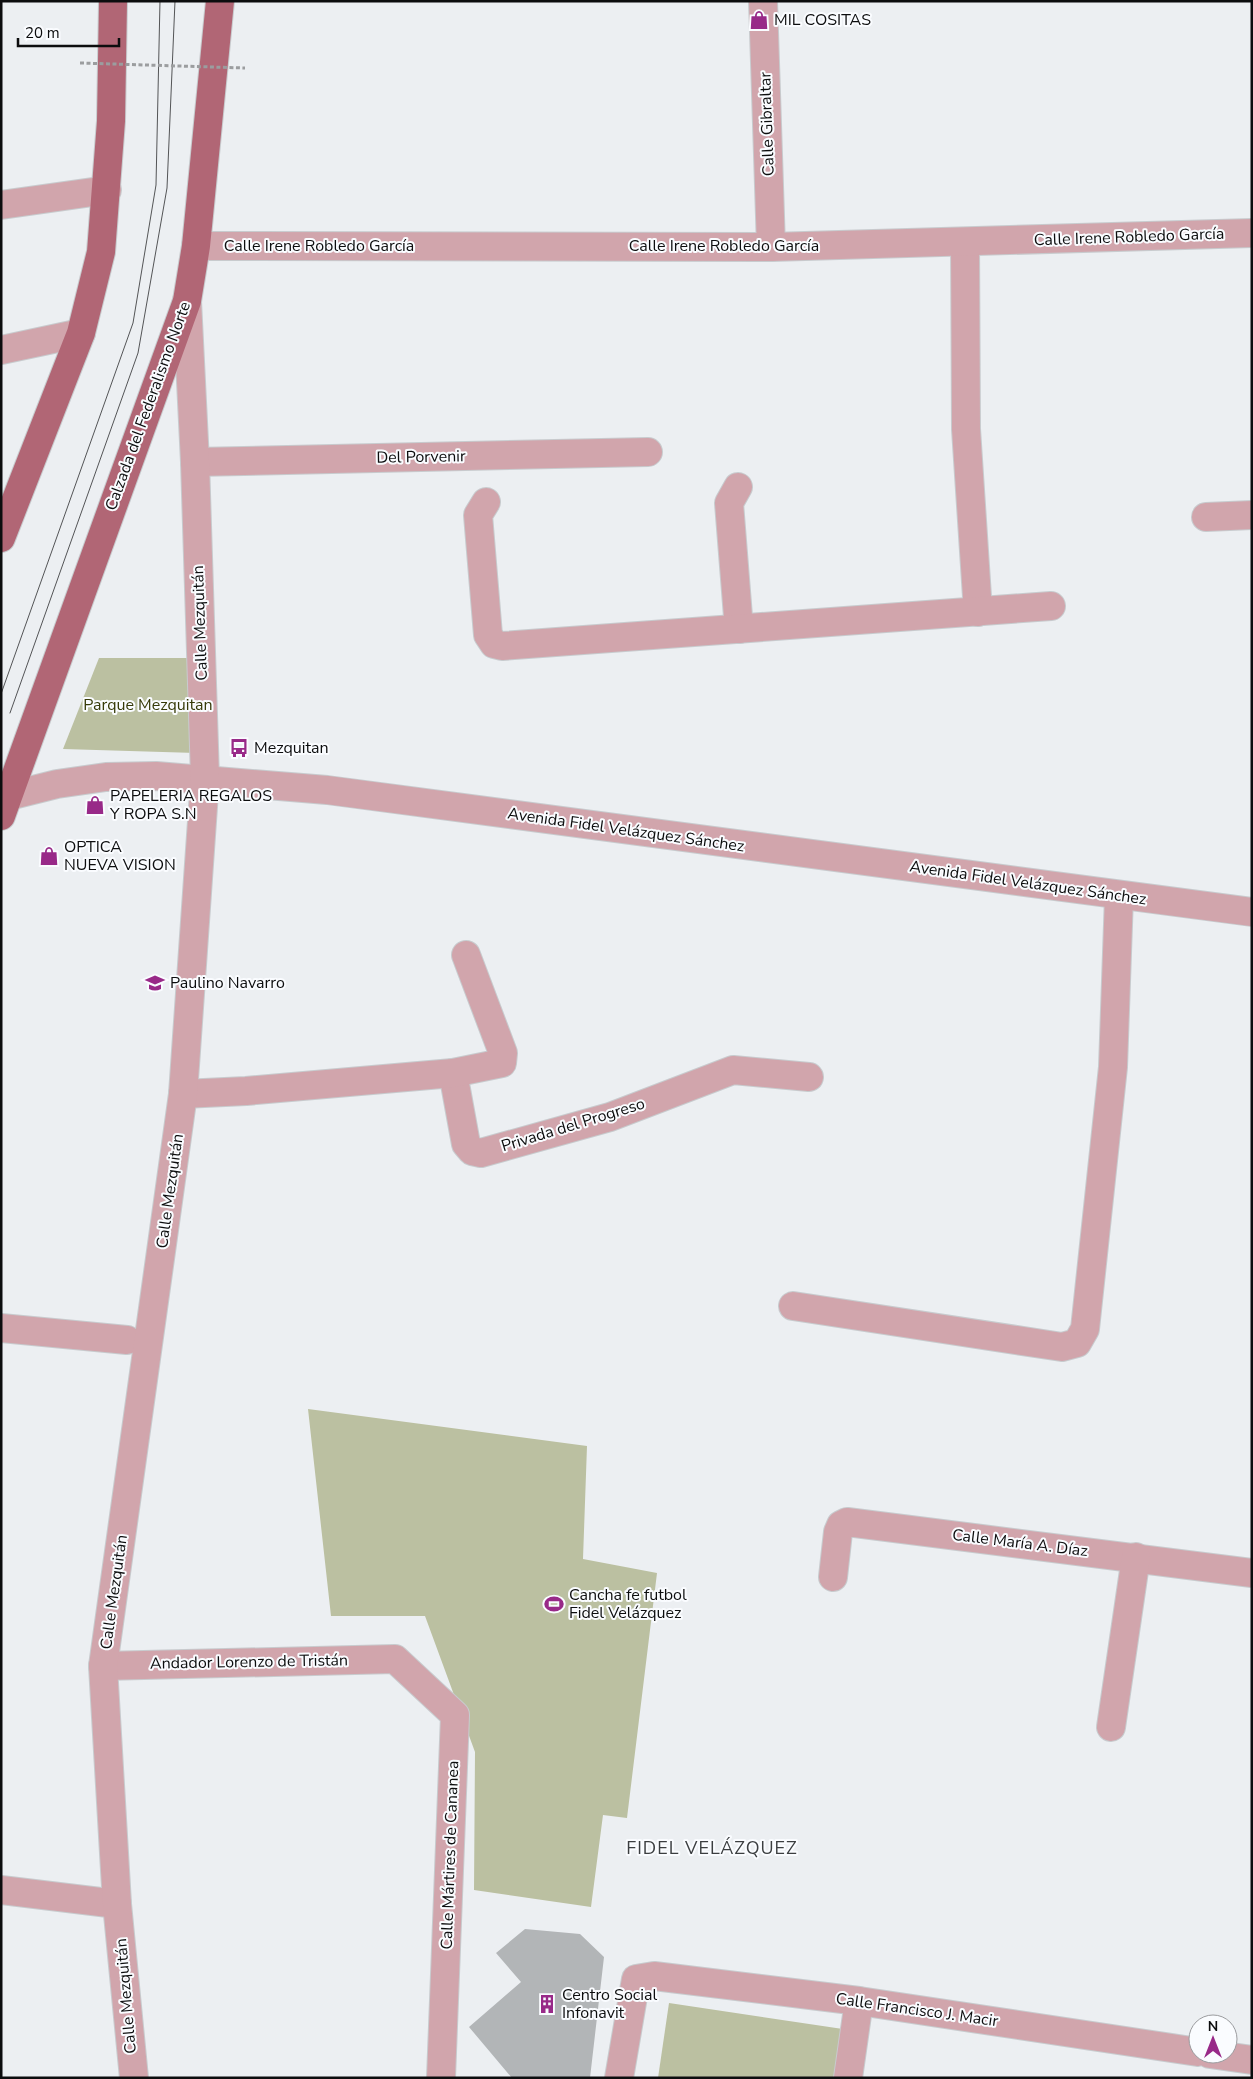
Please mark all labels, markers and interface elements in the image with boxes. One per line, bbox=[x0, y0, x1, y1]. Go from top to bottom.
shop icon: MIL COSITAS bbox=[748, 9, 770, 31]
place label: MIL COSITAS bbox=[774, 9, 871, 31]
scale bar bbox=[18, 15, 119, 47]
text: 20 m bbox=[25, 23, 60, 43]
street label: Calle Gibraltar bbox=[754, 71, 780, 176]
street label: Calle Irene Robledo García bbox=[1033, 223, 1225, 251]
street label: Calle Irene Robledo García bbox=[224, 235, 414, 257]
street label: Calle Irene Robledo García bbox=[629, 235, 819, 257]
street label: Calzada del Federalismo Norte bbox=[100, 298, 196, 514]
street label: Del Porvenir bbox=[376, 445, 466, 469]
street label: Calle Mezquitán bbox=[187, 565, 213, 681]
park label: Parque Mezquitan bbox=[83, 694, 213, 716]
bus stop icon: Mezquitan bbox=[228, 737, 250, 759]
place label: Mezquitan bbox=[254, 737, 329, 759]
place label: PAPELERIA REGALOS Y ROPA S.N bbox=[109, 785, 272, 825]
shop icon: PAPELERIA REGALOS Y ROPA S.N bbox=[84, 794, 106, 816]
street label: Avenida Fidel Velázquez Sánchez bbox=[506, 802, 746, 858]
place label: OPTICA NUEVA VISION bbox=[64, 836, 176, 876]
shop icon: OPTICA NUEVA VISION bbox=[38, 845, 60, 867]
street label: Avenida Fidel Velázquez Sánchez bbox=[908, 855, 1148, 911]
school or university icon: Paulino Navarro bbox=[144, 972, 166, 994]
place label: Paulino Navarro bbox=[170, 972, 285, 994]
street label: Privada del Progreso bbox=[498, 1093, 648, 1157]
street label: Calle Mezquitán bbox=[151, 1132, 189, 1250]
street label: Calle María A. Díaz bbox=[951, 1524, 1089, 1562]
street label: Calle Mezquitán bbox=[95, 1533, 133, 1651]
place label: Cancha fe futbol Fidel Velázquez bbox=[569, 1584, 687, 1624]
sports icon: Cancha fe futbol Fidel Velázquez bbox=[543, 1593, 565, 1615]
street label: Andador Lorenzo de Tristán bbox=[150, 1649, 348, 1675]
street label: Calle Mártires de Cananea bbox=[436, 1760, 464, 1950]
district label: FIDEL VELÁZQUEZ bbox=[626, 1836, 798, 1860]
street label: Calle Mezquitán bbox=[110, 1937, 142, 2055]
place label: Centro Social Infonavit bbox=[562, 1984, 657, 2024]
street label: Calle Francisco J. Macir bbox=[834, 1988, 1000, 2032]
building icon: Centro Social Infonavit bbox=[536, 1993, 558, 2015]
north arrow bbox=[1188, 2014, 1238, 2064]
text: N bbox=[1208, 2017, 1218, 2036]

